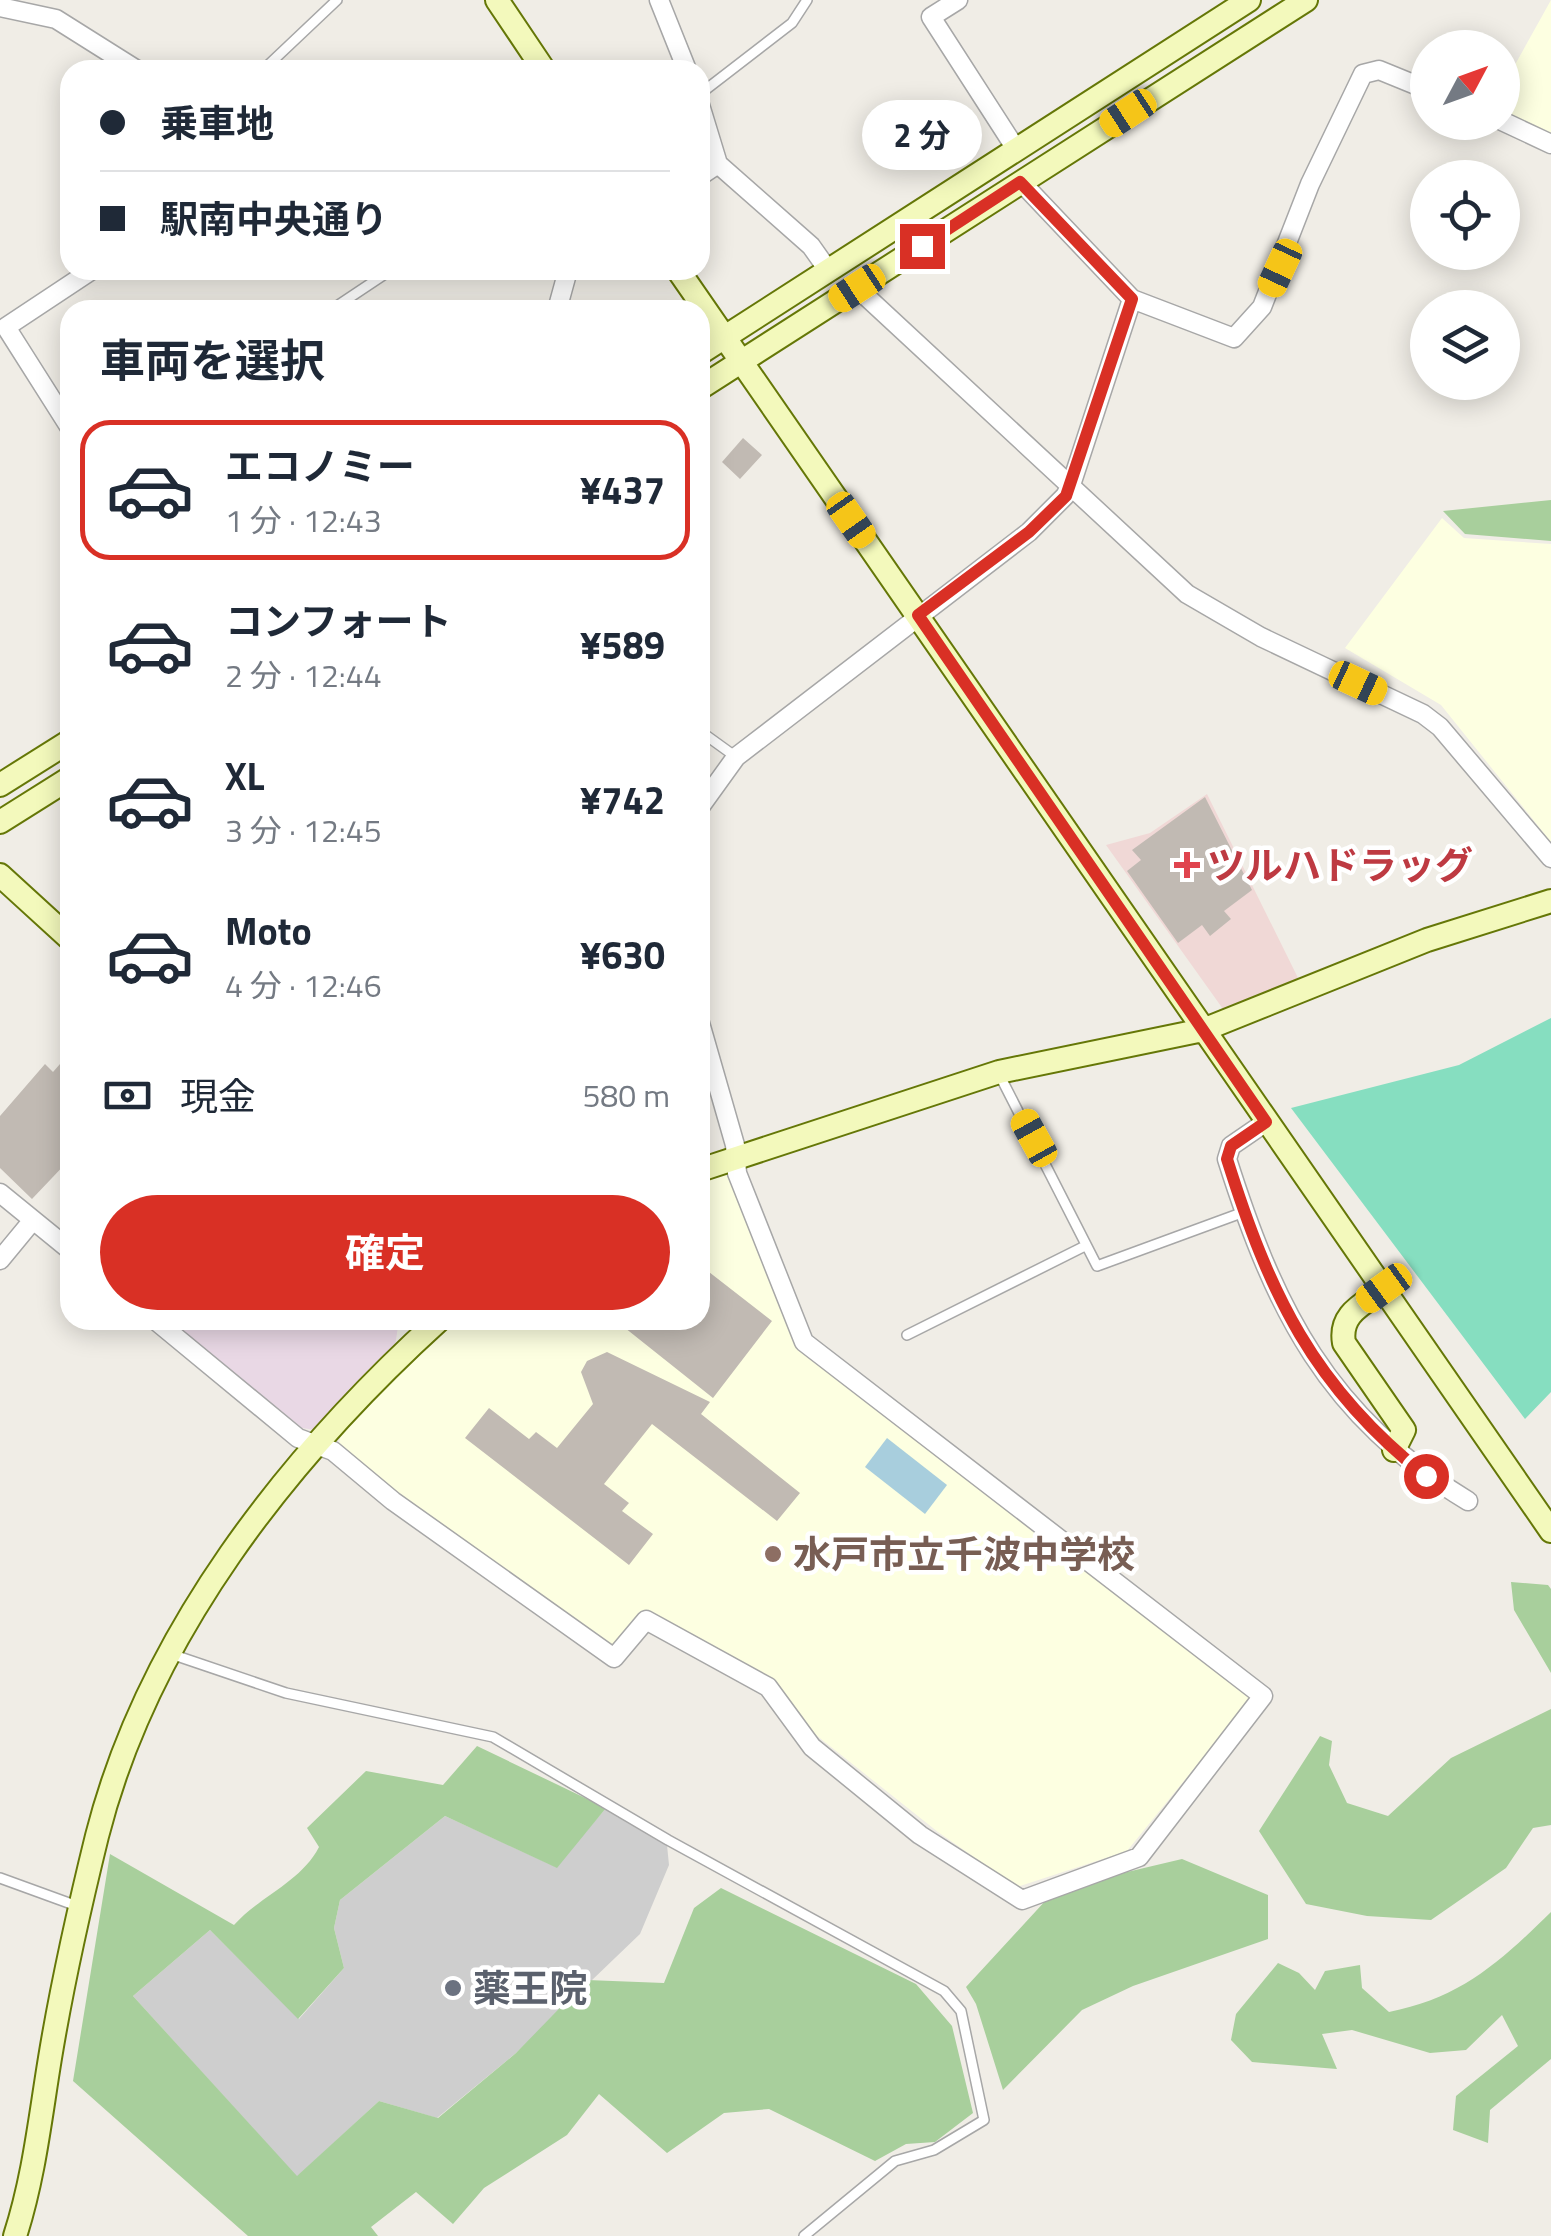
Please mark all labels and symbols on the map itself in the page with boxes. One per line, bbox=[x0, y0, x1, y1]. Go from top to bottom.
north arrow bbox=[1410, 30, 1520, 140]
car bbox=[1095, 84, 1161, 142]
callout: 2 分 bbox=[862, 101, 982, 171]
route end bbox=[900, 224, 945, 269]
car bbox=[1254, 234, 1306, 302]
car bbox=[824, 259, 890, 317]
car bbox=[822, 487, 880, 553]
car bbox=[1324, 657, 1392, 709]
place label: ツルハドラッグ bbox=[1207, 836, 1473, 894]
marker: ツルハドラッグ bbox=[1176, 854, 1198, 876]
car bbox=[1006, 1104, 1062, 1172]
car bbox=[1351, 1258, 1417, 1318]
route start bbox=[1404, 1454, 1449, 1499]
place label: 水戸市立千波中学校 bbox=[793, 1525, 1135, 1583]
marker: 水戸市立千波中学校 bbox=[762, 1543, 784, 1565]
place label: 薬王院 bbox=[473, 1959, 587, 2017]
marker: 薬王院 bbox=[442, 1977, 464, 1999]

